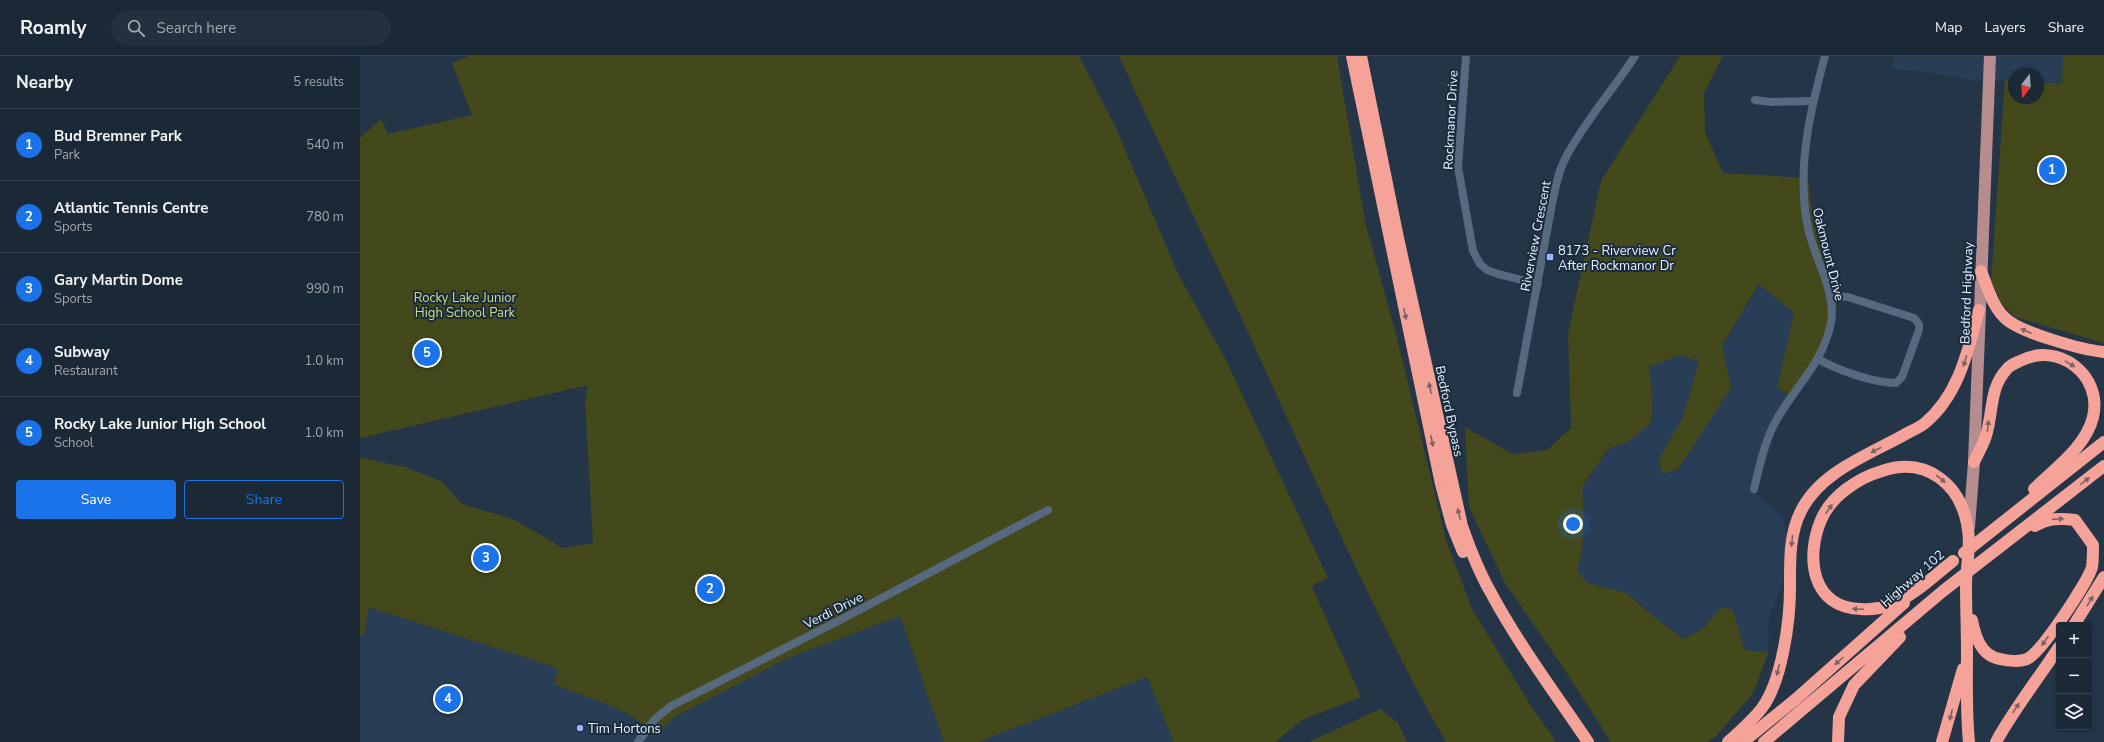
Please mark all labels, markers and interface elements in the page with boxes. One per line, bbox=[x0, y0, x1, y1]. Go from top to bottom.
search box bbox=[111, 10, 391, 46]
text: Roamly bbox=[20, 15, 87, 41]
icon: search bbox=[125, 17, 147, 39]
text: Search here bbox=[157, 18, 236, 38]
text: Map bbox=[1935, 18, 1962, 37]
text: Layers bbox=[1984, 18, 2026, 37]
text: Share bbox=[2048, 18, 2084, 37]
north arrow bbox=[2008, 68, 2044, 104]
street label: Rockmanor Drive bbox=[1439, 70, 1463, 170]
text: Nearby bbox=[16, 71, 73, 94]
text: 5 results bbox=[293, 73, 344, 91]
text: Bud Bremner Park bbox=[54, 126, 182, 146]
text: 1 bbox=[25, 136, 33, 154]
text: 540 m bbox=[306, 136, 344, 154]
text: Park bbox=[54, 146, 80, 164]
pin: 1 bbox=[2039, 155, 2065, 185]
street label: Riverview Crescent bbox=[1516, 179, 1556, 293]
text: Atlantic Tennis Centre bbox=[54, 198, 208, 218]
street label: Oakmount Drive bbox=[1808, 206, 1848, 303]
text: 2 bbox=[25, 208, 33, 226]
text: 780 m bbox=[306, 208, 344, 226]
text: Sports bbox=[54, 218, 93, 236]
street label: Bedford Highway bbox=[1956, 241, 1978, 344]
place label: 8173 - Riverview Cr After Rockmanor Dr bbox=[1558, 242, 1676, 275]
marker: 8173 - Riverview Cr After Rockmanor Dr bbox=[1545, 252, 1555, 262]
text: Gary Martin Dome bbox=[54, 270, 183, 290]
text: 3 bbox=[25, 280, 33, 298]
text: 990 m bbox=[306, 280, 344, 298]
park label: Rocky Lake Junior High School Park bbox=[414, 289, 517, 322]
text: Sports bbox=[54, 290, 93, 308]
one-way arrow bbox=[1402, 307, 1408, 320]
one-way arrow bbox=[2020, 328, 2032, 334]
pin: 5 bbox=[414, 338, 440, 368]
text: Subway bbox=[54, 342, 110, 362]
text: 4 bbox=[25, 352, 33, 370]
text: 1.0 km bbox=[304, 352, 344, 370]
one-way arrow bbox=[1962, 356, 1968, 368]
one-way arrow bbox=[2064, 360, 2076, 367]
text: Restaurant bbox=[54, 362, 118, 380]
street label: Bedford Bypass bbox=[1431, 364, 1467, 458]
one-way arrow bbox=[1427, 381, 1433, 394]
text: Rocky Lake Junior High School bbox=[54, 414, 266, 434]
one-way arrow bbox=[1985, 420, 1991, 432]
text: 5 bbox=[25, 424, 33, 442]
text: 1.0 km bbox=[304, 424, 344, 442]
text: School bbox=[54, 434, 94, 452]
one-way arrow bbox=[1429, 435, 1435, 447]
one-way arrow bbox=[1870, 447, 1882, 453]
one-way arrow bbox=[1936, 475, 1947, 484]
one-way arrow bbox=[2079, 477, 2090, 485]
button: Save bbox=[16, 480, 176, 519]
button: Share bbox=[184, 480, 344, 519]
one-way arrow bbox=[1825, 503, 1833, 514]
one-way arrow bbox=[1456, 508, 1462, 521]
your location bbox=[1563, 514, 1583, 534]
one-way arrow bbox=[2052, 515, 2064, 522]
one-way arrow bbox=[1789, 535, 1796, 547]
pin: 3 bbox=[473, 543, 499, 573]
street label: Highway 102 bbox=[1877, 546, 1948, 611]
pin: 2 bbox=[697, 574, 723, 604]
street label: Verdi Drive bbox=[800, 588, 866, 634]
one-way arrow bbox=[2086, 595, 2093, 607]
one-way arrow bbox=[1851, 606, 1864, 612]
map controls bbox=[2056, 622, 2092, 730]
button: + bbox=[2056, 622, 2092, 658]
one-way arrow bbox=[2041, 636, 2049, 646]
one-way arrow bbox=[1834, 656, 1844, 665]
button: − bbox=[2056, 658, 2092, 694]
one-way arrow bbox=[1775, 664, 1781, 676]
pin: 4 bbox=[435, 684, 461, 714]
button: layers bbox=[2056, 694, 2092, 730]
one-way arrow bbox=[2012, 703, 2020, 713]
one-way arrow bbox=[1948, 709, 1954, 721]
place label: Tim Hortons bbox=[588, 720, 661, 738]
marker: Tim Hortons bbox=[575, 723, 585, 733]

